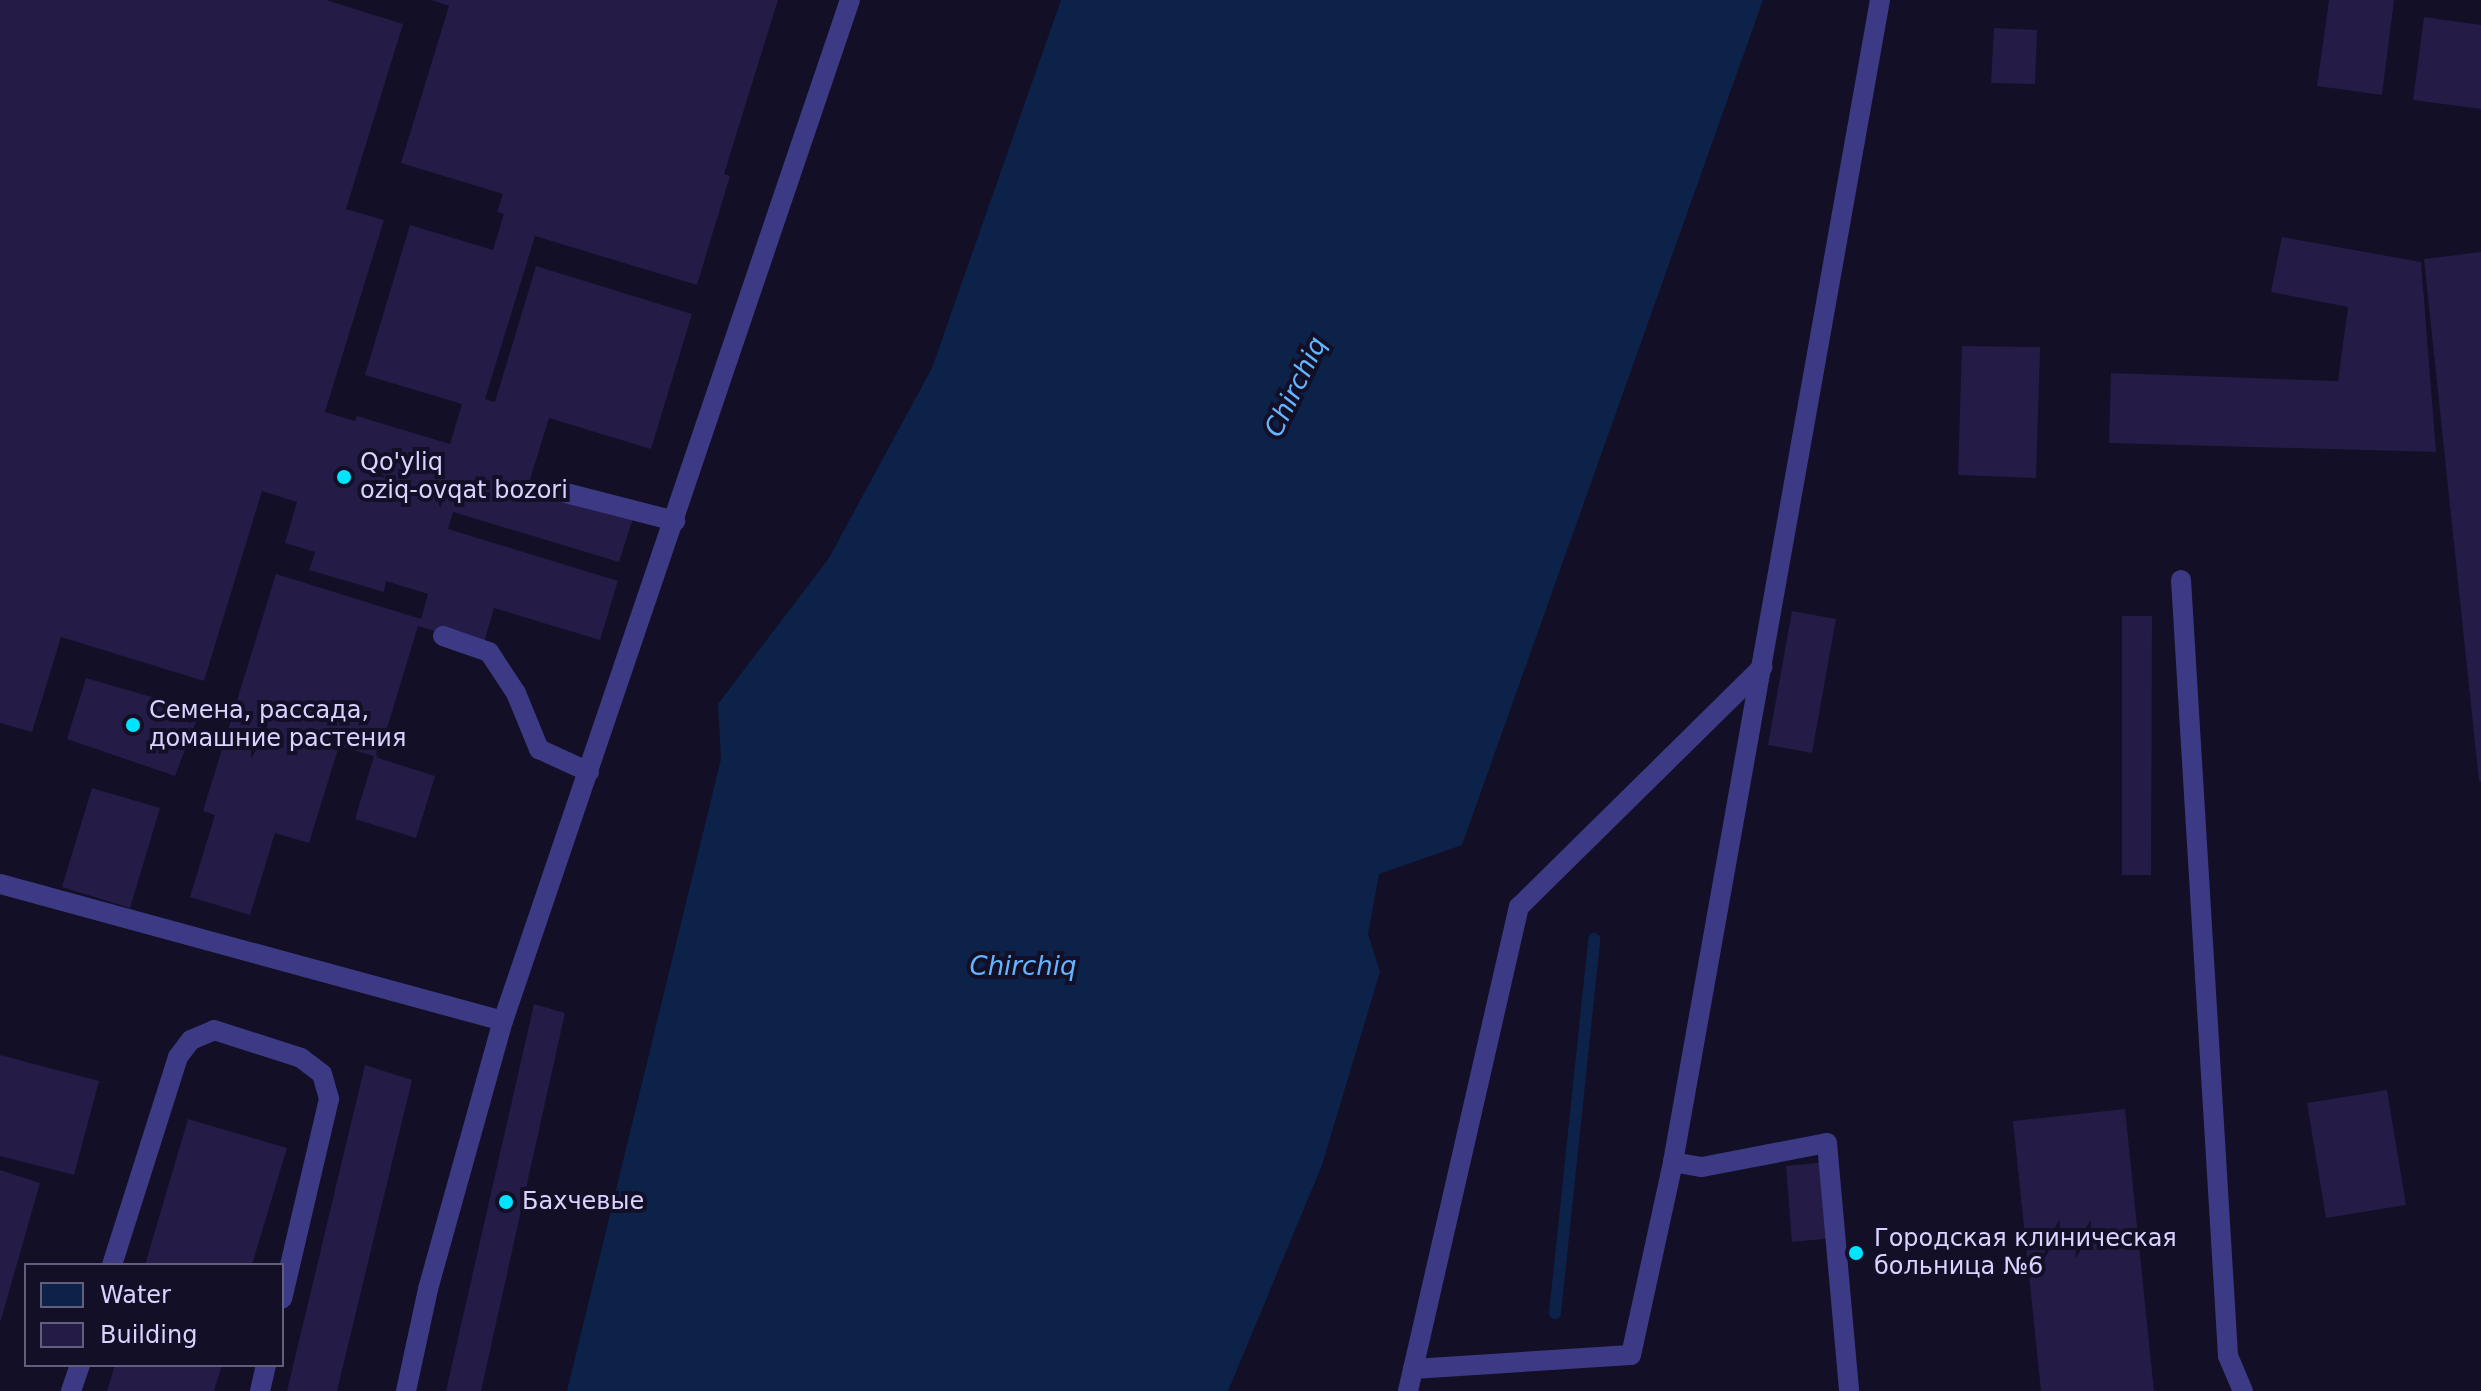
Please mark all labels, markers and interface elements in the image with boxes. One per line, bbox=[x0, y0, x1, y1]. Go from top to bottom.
water label: Chirchiq bbox=[1259, 332, 1333, 442]
place label: Qo'yliq oziq-ovqat bozori bbox=[360, 449, 568, 505]
marker: Qo'yliq oziq-ovqat bozori bbox=[335, 468, 353, 486]
place label: Семена, рассада, домашние растения bbox=[149, 697, 406, 753]
marker: Семена, рассада, домашние растения bbox=[124, 716, 142, 734]
water label: Chirchiq bbox=[969, 951, 1077, 983]
place label: Бахчевые bbox=[522, 1188, 644, 1216]
marker: Бахчевые bbox=[497, 1193, 515, 1211]
place label: Городская клиническая больница №6 bbox=[1874, 1225, 2177, 1281]
marker: Городская клиническая больница №6 bbox=[1845, 1242, 1867, 1264]
legend bbox=[24, 1263, 284, 1367]
text: Water bbox=[100, 1281, 171, 1309]
text: Building bbox=[100, 1321, 197, 1349]

